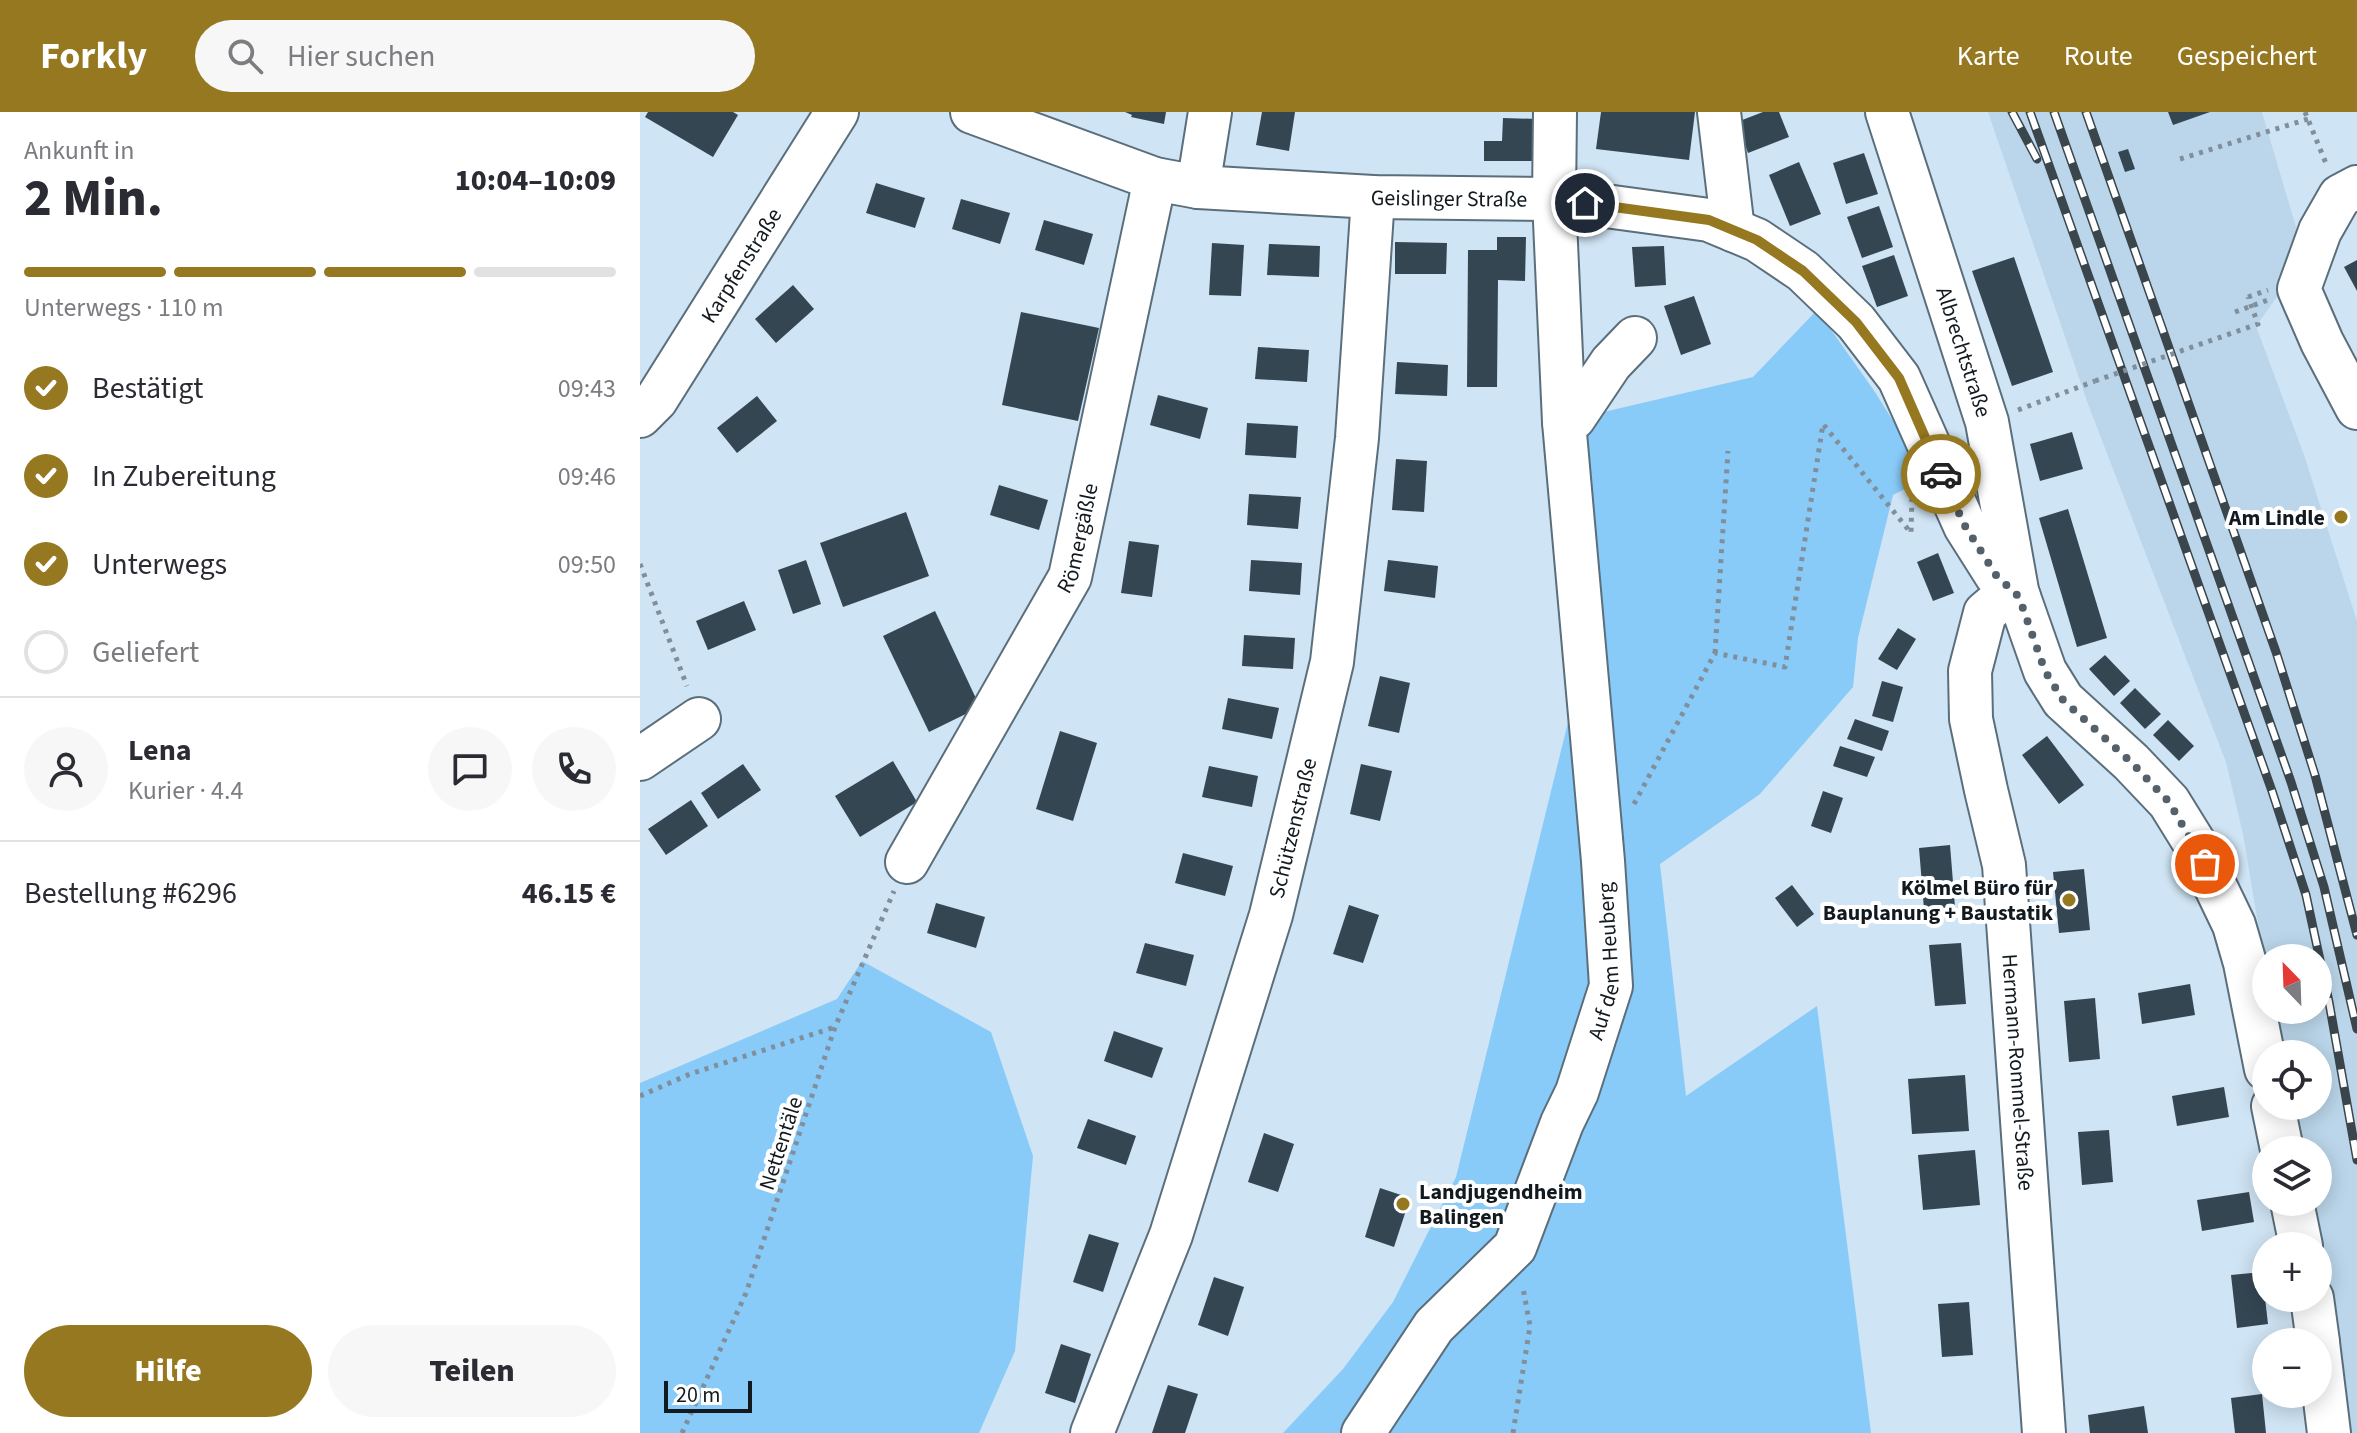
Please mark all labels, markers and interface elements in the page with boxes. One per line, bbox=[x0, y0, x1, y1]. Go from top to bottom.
search box bbox=[195, 20, 755, 92]
text: Forkly bbox=[40, 29, 147, 83]
icon: search bbox=[223, 34, 267, 78]
text: Hier suchen bbox=[287, 35, 435, 78]
text: Karte bbox=[1957, 36, 2020, 76]
text: Route bbox=[2064, 36, 2133, 76]
text: Gespeichert bbox=[2177, 36, 2317, 76]
text: Ankunft in bbox=[24, 132, 134, 169]
text: 10:04–10:09 bbox=[455, 159, 616, 202]
text: 2 Min. bbox=[24, 162, 163, 236]
pin bbox=[1551, 169, 1619, 237]
icon: home bbox=[1563, 181, 1607, 225]
street label: Geislinger Straße bbox=[1371, 182, 1528, 216]
street label: Karpfenstraße bbox=[693, 202, 790, 330]
street label: Albrechtstraße bbox=[1927, 283, 1999, 422]
text: Unterwegs · 110 m bbox=[24, 289, 223, 326]
icon: check bbox=[24, 366, 68, 410]
text: Bestätigt bbox=[92, 367, 203, 410]
text: 09:43 bbox=[558, 370, 616, 407]
courier bbox=[1901, 434, 1981, 514]
icon: car bbox=[1919, 452, 1963, 496]
icon: check bbox=[24, 454, 68, 498]
text: In Zubereitung bbox=[92, 455, 276, 498]
text: 09:46 bbox=[558, 458, 616, 495]
street label: Römergäßle bbox=[1049, 480, 1107, 600]
place label: Am Lindle bbox=[2228, 502, 2325, 534]
marker: Am Lindle bbox=[2332, 508, 2350, 526]
icon: check bbox=[24, 542, 68, 586]
text: Unterwegs bbox=[92, 543, 227, 586]
text: 09:50 bbox=[558, 546, 616, 583]
text: Geliefert bbox=[92, 631, 199, 674]
button: person bbox=[24, 727, 108, 811]
button: chat bbox=[428, 727, 512, 811]
button: phone bbox=[532, 727, 616, 811]
text: Lena bbox=[128, 729, 192, 772]
street label: Schützenstraße bbox=[1261, 755, 1325, 902]
text: Kurier · 4.4 bbox=[128, 772, 243, 809]
pin bbox=[2171, 830, 2239, 898]
icon: bag bbox=[2183, 842, 2227, 886]
text: Bestellung #6296 bbox=[24, 872, 237, 915]
text: 46.15 € bbox=[522, 872, 616, 915]
place label: Kölmel Büro für Bauplanung + Baustatik bbox=[1823, 872, 2053, 929]
street label: Auf dem Heuberg bbox=[1580, 881, 1628, 1044]
marker: Kölmel Büro für Bauplanung + Baustatik bbox=[2060, 891, 2078, 909]
north arrow bbox=[2252, 944, 2332, 1024]
map controls bbox=[2252, 944, 2332, 1408]
street label: Hermann-Rommel-Straße bbox=[1993, 953, 2042, 1192]
button: locate bbox=[2252, 1040, 2332, 1120]
street label: Nettentäle bbox=[751, 1092, 811, 1194]
button: layers bbox=[2252, 1136, 2332, 1216]
place label: Landjugendheim Balingen bbox=[1419, 1176, 1583, 1233]
marker: Landjugendheim Balingen bbox=[1394, 1195, 1412, 1213]
button: + bbox=[2252, 1232, 2332, 1312]
button: Hilfe bbox=[24, 1325, 312, 1417]
button: Teilen bbox=[328, 1325, 616, 1417]
button: − bbox=[2252, 1328, 2332, 1408]
scale bar bbox=[664, 1377, 752, 1413]
text: 20 m bbox=[676, 1379, 721, 1411]

